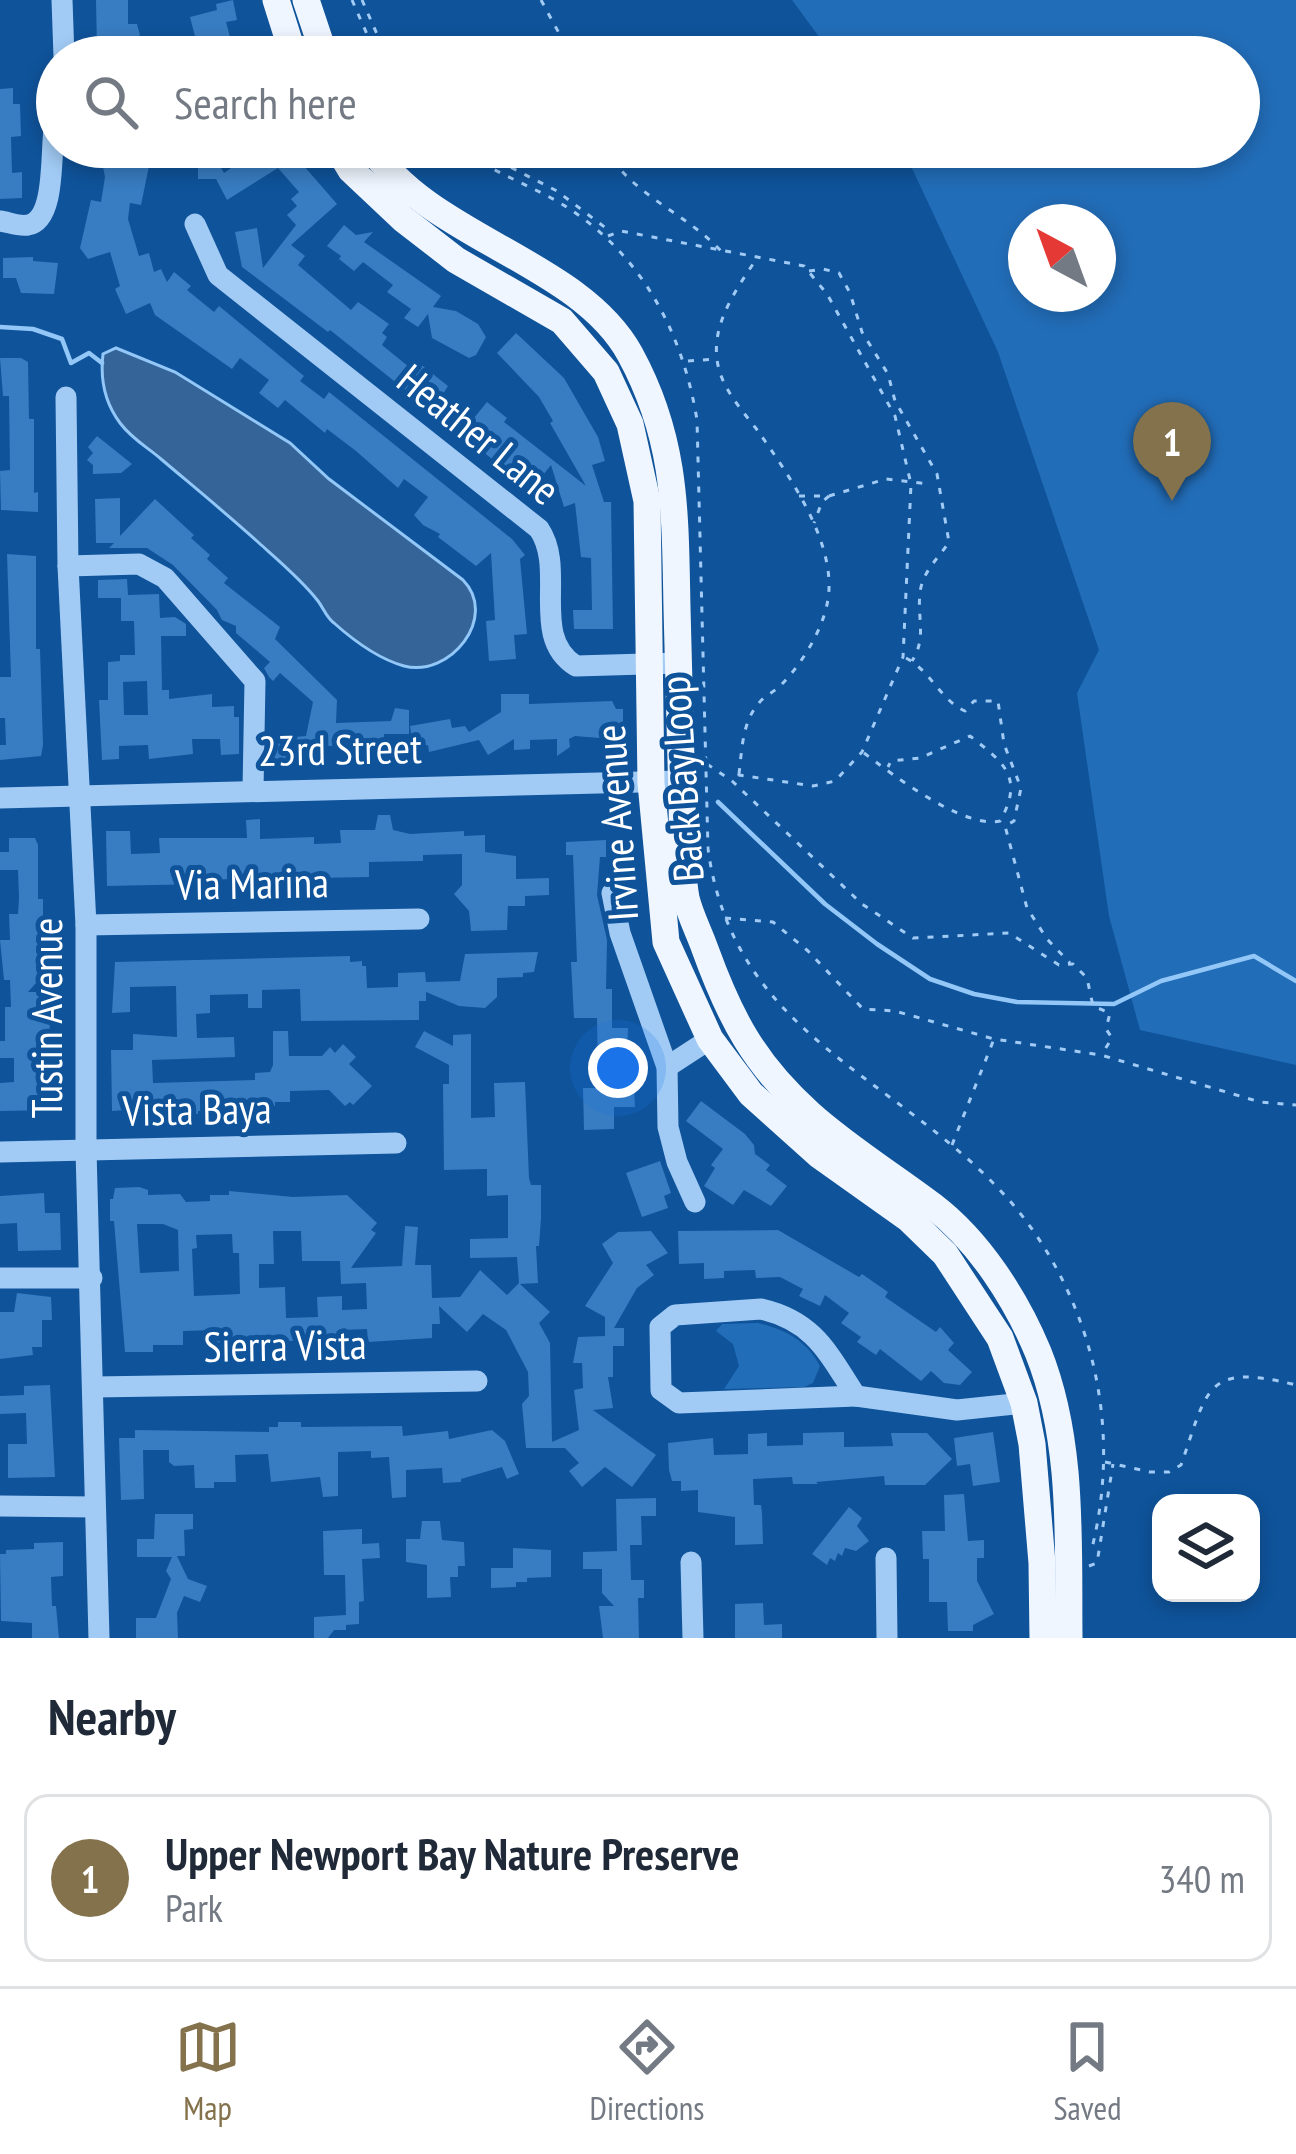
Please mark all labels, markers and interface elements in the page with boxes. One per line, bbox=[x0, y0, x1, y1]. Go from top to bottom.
search box bbox=[36, 36, 1260, 168]
icon: search bbox=[78, 69, 144, 135]
text: Search here bbox=[174, 73, 357, 131]
north arrow bbox=[1008, 204, 1116, 312]
street label: Heather Lane bbox=[386, 352, 572, 516]
pin: 1 bbox=[1133, 402, 1211, 501]
street label: Back Bay Loop bbox=[646, 674, 716, 884]
street label: 23rd Street bbox=[258, 720, 423, 778]
street label: Irvine Avenue bbox=[582, 723, 650, 923]
street label: Via Marina bbox=[174, 854, 329, 912]
street label: Tustin Avenue bbox=[19, 918, 74, 1118]
your location bbox=[588, 1038, 648, 1098]
street label: Vista Baya bbox=[121, 1080, 272, 1138]
street label: Sierra Vista bbox=[203, 1316, 367, 1374]
map controls bbox=[1152, 1494, 1260, 1602]
button: layers bbox=[1152, 1494, 1260, 1602]
text: Nearby bbox=[48, 1683, 176, 1749]
text: Upper Newport Bay Nature Preserve bbox=[165, 1824, 739, 1882]
text: 1 bbox=[81, 1853, 99, 1904]
text: 340 m bbox=[1159, 1853, 1245, 1904]
text: Park bbox=[165, 1882, 223, 1933]
tab: Map bbox=[175, 2014, 241, 2129]
tab: Directions bbox=[590, 2014, 704, 2129]
tab: Saved bbox=[1053, 2014, 1121, 2129]

